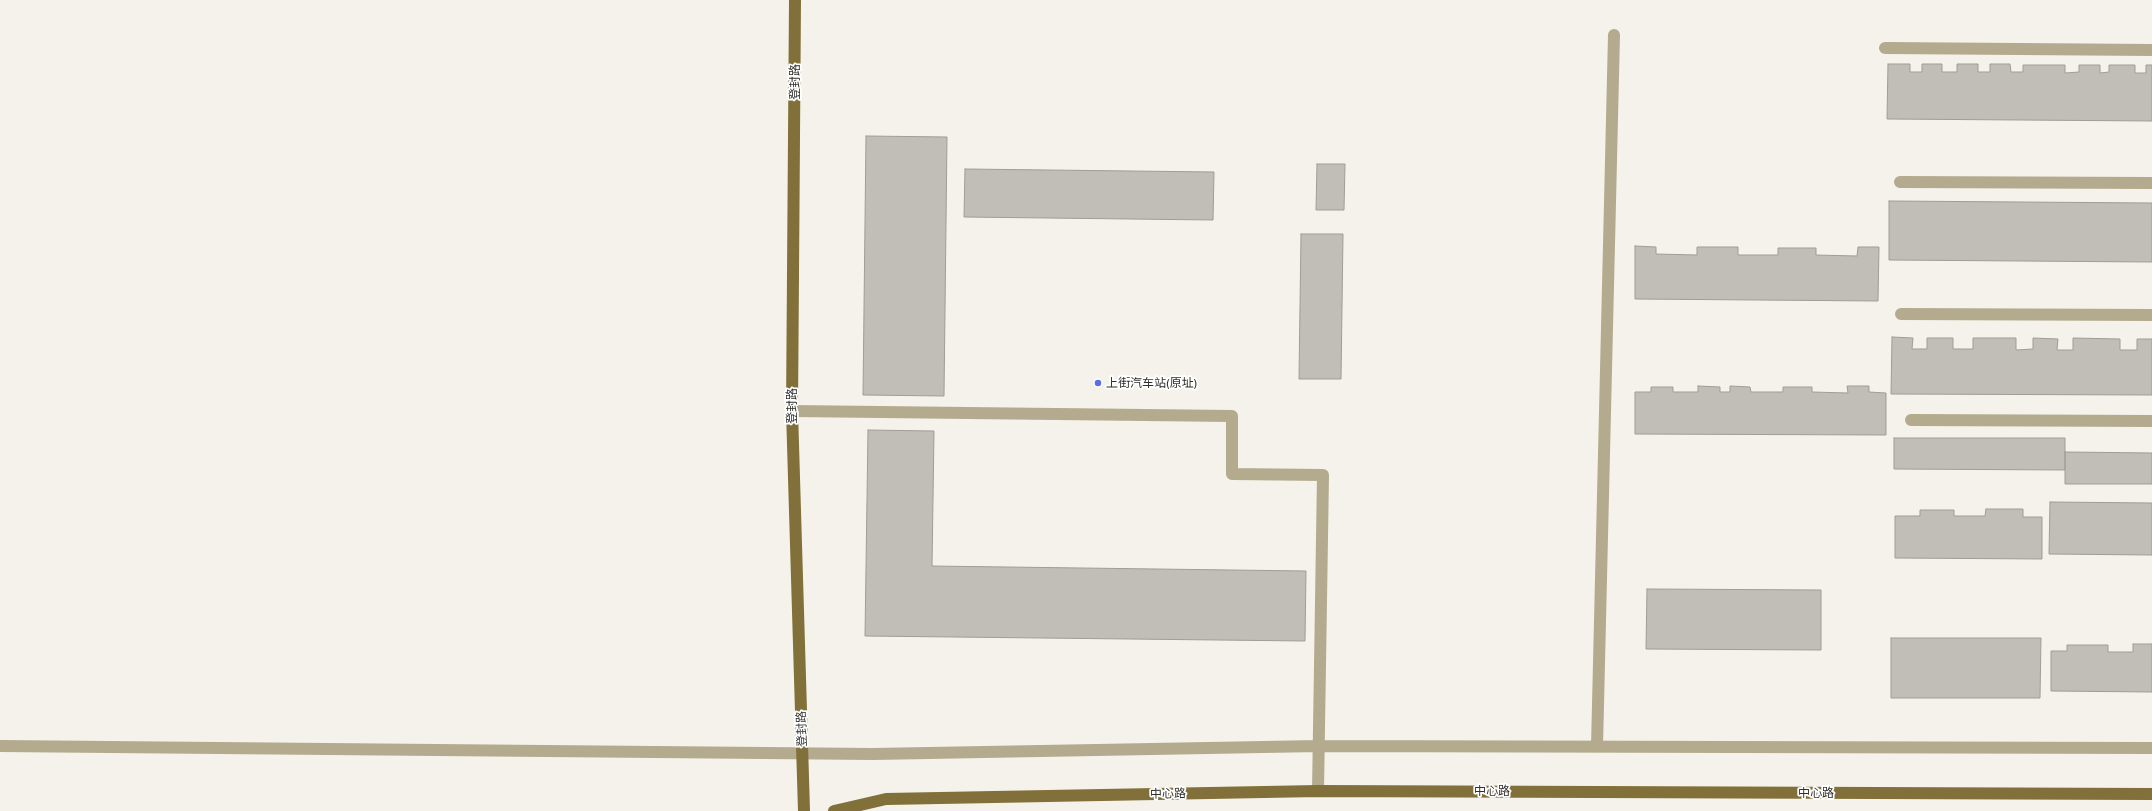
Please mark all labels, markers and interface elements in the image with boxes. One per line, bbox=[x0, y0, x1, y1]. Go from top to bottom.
street label: 登封路 bbox=[788, 64, 802, 100]
place label: 上街汽车站(原址) bbox=[1106, 376, 1197, 390]
marker: 上街汽车站(原址) bbox=[1093, 378, 1103, 388]
street label: 登封路 bbox=[785, 388, 799, 424]
street label: 登封路 bbox=[794, 711, 810, 747]
street label: 中心路 bbox=[1474, 784, 1510, 798]
street label: 中心路 bbox=[1150, 786, 1186, 802]
street label: 中心路 bbox=[1798, 786, 1834, 800]

